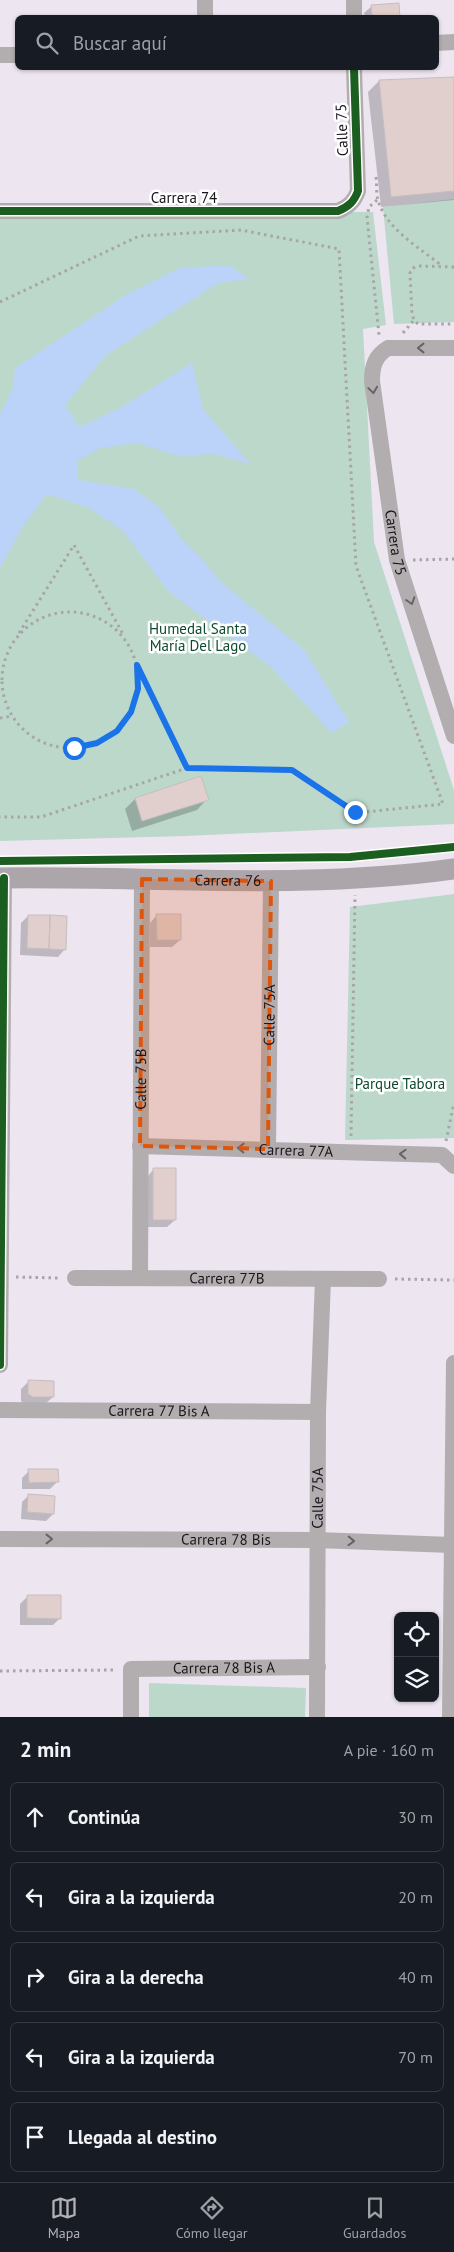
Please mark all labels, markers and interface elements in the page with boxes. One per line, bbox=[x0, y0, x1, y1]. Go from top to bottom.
search box bbox=[15, 15, 439, 70]
icon: search bbox=[33, 29, 61, 57]
text: Buscar aquí bbox=[73, 31, 167, 55]
street label: Calle 75 bbox=[331, 103, 352, 157]
street label: Carrera 74 bbox=[151, 188, 217, 207]
one-way arrow bbox=[417, 343, 424, 353]
one-way arrow bbox=[367, 387, 378, 395]
street label: Carrera 75 bbox=[381, 508, 411, 578]
one-way arrow bbox=[405, 597, 415, 605]
park label: Humedal Santa María Del Lago bbox=[149, 619, 247, 655]
route start bbox=[63, 737, 86, 760]
route end bbox=[344, 801, 367, 824]
street label: Carrera 76 bbox=[195, 870, 261, 890]
street label: Calle 75A bbox=[259, 984, 279, 1046]
street label: Calle 75B bbox=[131, 1048, 150, 1110]
park label: Parque Tabora bbox=[355, 1074, 445, 1093]
street label: Carrera 77A bbox=[258, 1140, 334, 1161]
one-way arrow bbox=[236, 1143, 244, 1153]
one-way arrow bbox=[399, 1148, 407, 1159]
street label: Carrera 77B bbox=[189, 1268, 265, 1288]
street label: Carrera 77 Bis A bbox=[108, 1401, 210, 1420]
street label: Calle 75A bbox=[308, 1467, 327, 1529]
street label: Carrera 78 Bis bbox=[181, 1530, 271, 1549]
one-way arrow bbox=[45, 1534, 53, 1544]
one-way arrow bbox=[347, 1536, 355, 1547]
map controls bbox=[394, 1612, 439, 1702]
button: locate bbox=[394, 1612, 439, 1657]
street label: Carrera 78 Bis A bbox=[173, 1657, 275, 1678]
button: layers bbox=[394, 1657, 439, 1702]
text: 2 min bbox=[20, 1736, 71, 1763]
text: A pie · 160 m bbox=[344, 1740, 434, 1760]
icon: ahead bbox=[21, 1803, 49, 1831]
text: Continúa bbox=[68, 1805, 140, 1829]
text: 30 m bbox=[398, 1807, 433, 1827]
icon: left bbox=[21, 1883, 49, 1911]
text: Gira a la izquierda bbox=[68, 1885, 215, 1909]
text: 20 m bbox=[398, 1887, 433, 1907]
icon: right bbox=[21, 1963, 49, 1991]
text: Gira a la derecha bbox=[68, 1965, 204, 1989]
text: 40 m bbox=[398, 1967, 433, 1987]
icon: left bbox=[21, 2043, 49, 2071]
text: Gira a la izquierda bbox=[68, 2045, 215, 2069]
text: 70 m bbox=[398, 2047, 433, 2067]
icon: arrive bbox=[21, 2123, 49, 2151]
text: Llegada al destino bbox=[68, 2125, 217, 2149]
tab: Mapa bbox=[48, 2194, 80, 2242]
tab: Cómo llegar bbox=[176, 2194, 248, 2242]
tab: Guardados bbox=[343, 2194, 406, 2242]

